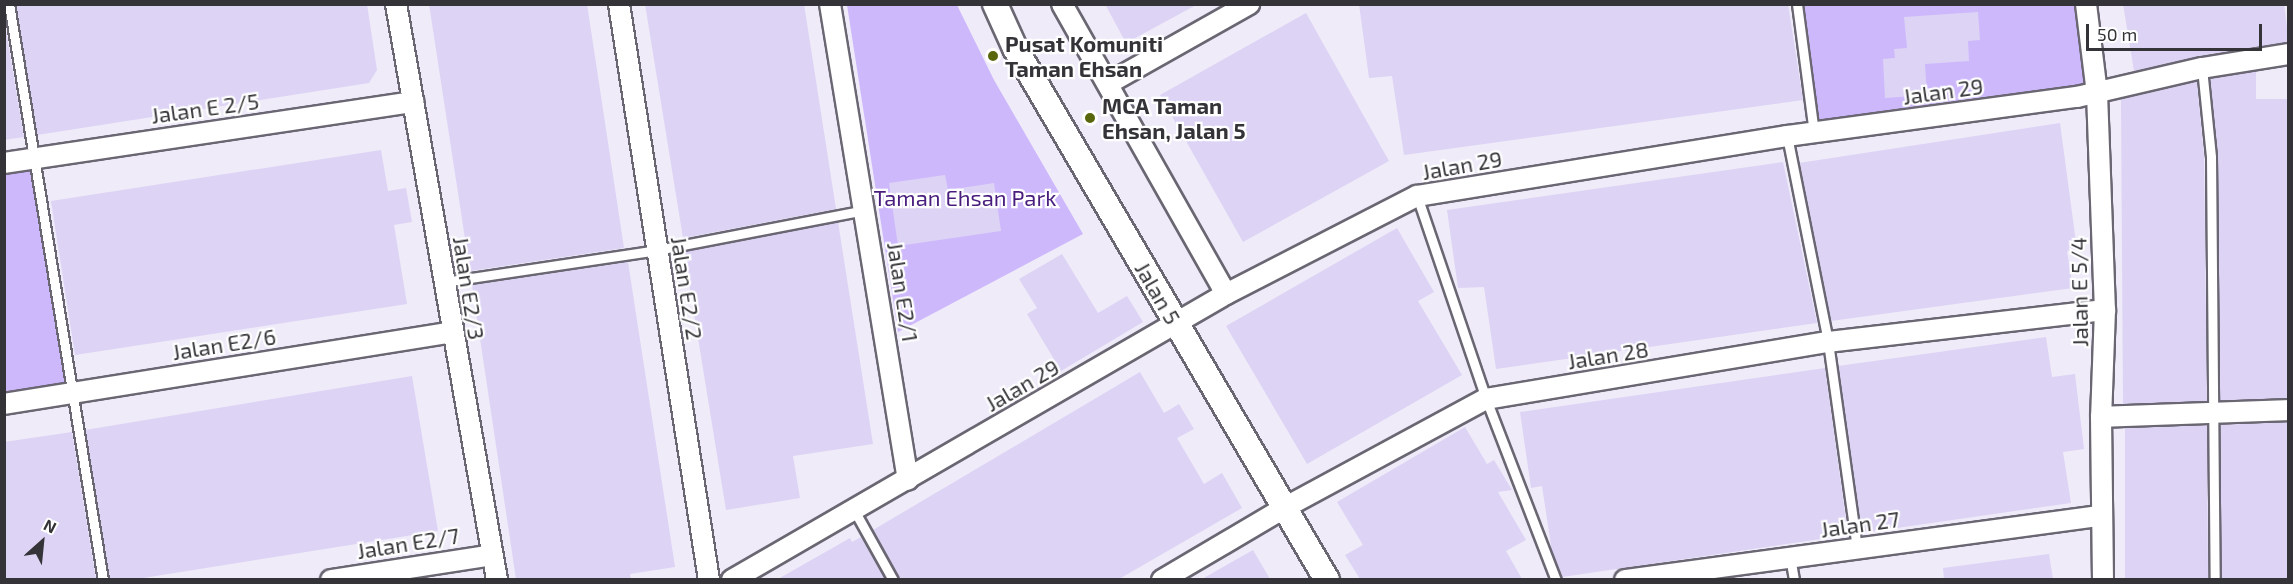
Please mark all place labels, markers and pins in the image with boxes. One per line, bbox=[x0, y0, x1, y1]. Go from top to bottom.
place label: Pusat Komuniti Taman Ehsan bbox=[1005, 30, 1163, 82]
marker: Pusat Komuniti Taman Ehsan bbox=[986, 49, 1000, 63]
place label: MCA Taman Ehsan, Jalan 5 bbox=[1102, 92, 1246, 144]
marker: MCA Taman Ehsan, Jalan 5 bbox=[1083, 111, 1097, 125]

